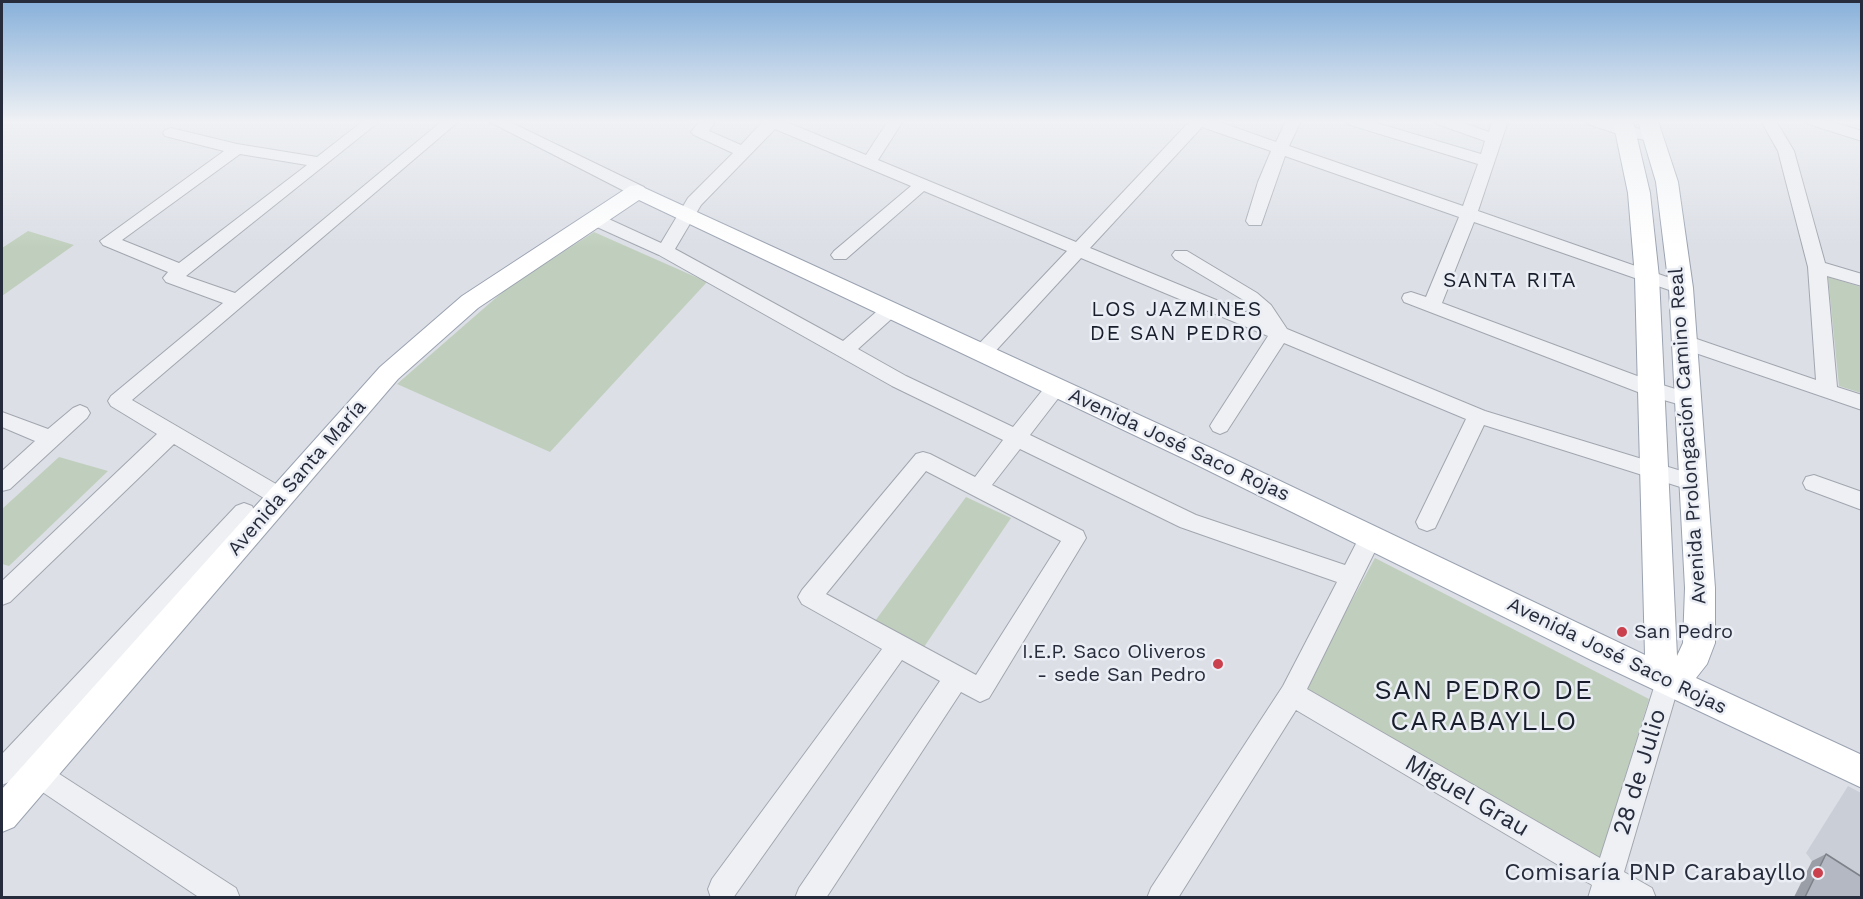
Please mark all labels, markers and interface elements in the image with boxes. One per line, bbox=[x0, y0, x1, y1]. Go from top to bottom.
street label: Avenida Prolongación Camino Real bbox=[1664, 267, 1712, 605]
district label: SANTA RITA bbox=[1443, 268, 1577, 294]
district label: LOS JAZMINES DE SAN PEDRO bbox=[1090, 297, 1264, 347]
street label: Avenida José Saco Rojas bbox=[1065, 383, 1293, 507]
street label: Avenida Santa María bbox=[223, 395, 371, 561]
street label: Avenida José Saco Rojas bbox=[1503, 592, 1731, 720]
place label: San Pedro bbox=[1634, 620, 1733, 644]
marker: San Pedro bbox=[1615, 625, 1629, 639]
place label: I.E.P. Saco Oliveros - sede San Pedro bbox=[1022, 640, 1206, 687]
marker: I.E.P. Saco Oliveros - sede San Pedro bbox=[1211, 657, 1225, 671]
district label: SAN PEDRO DE CARABAYLLO bbox=[1375, 675, 1593, 738]
street label: 28 de Julio bbox=[1607, 705, 1673, 839]
street label: Miguel Grau bbox=[1400, 749, 1534, 843]
place label: Comisaría PNP Carabayllo bbox=[1504, 859, 1806, 887]
marker: Comisaría PNP Carabayllo bbox=[1811, 866, 1825, 880]

